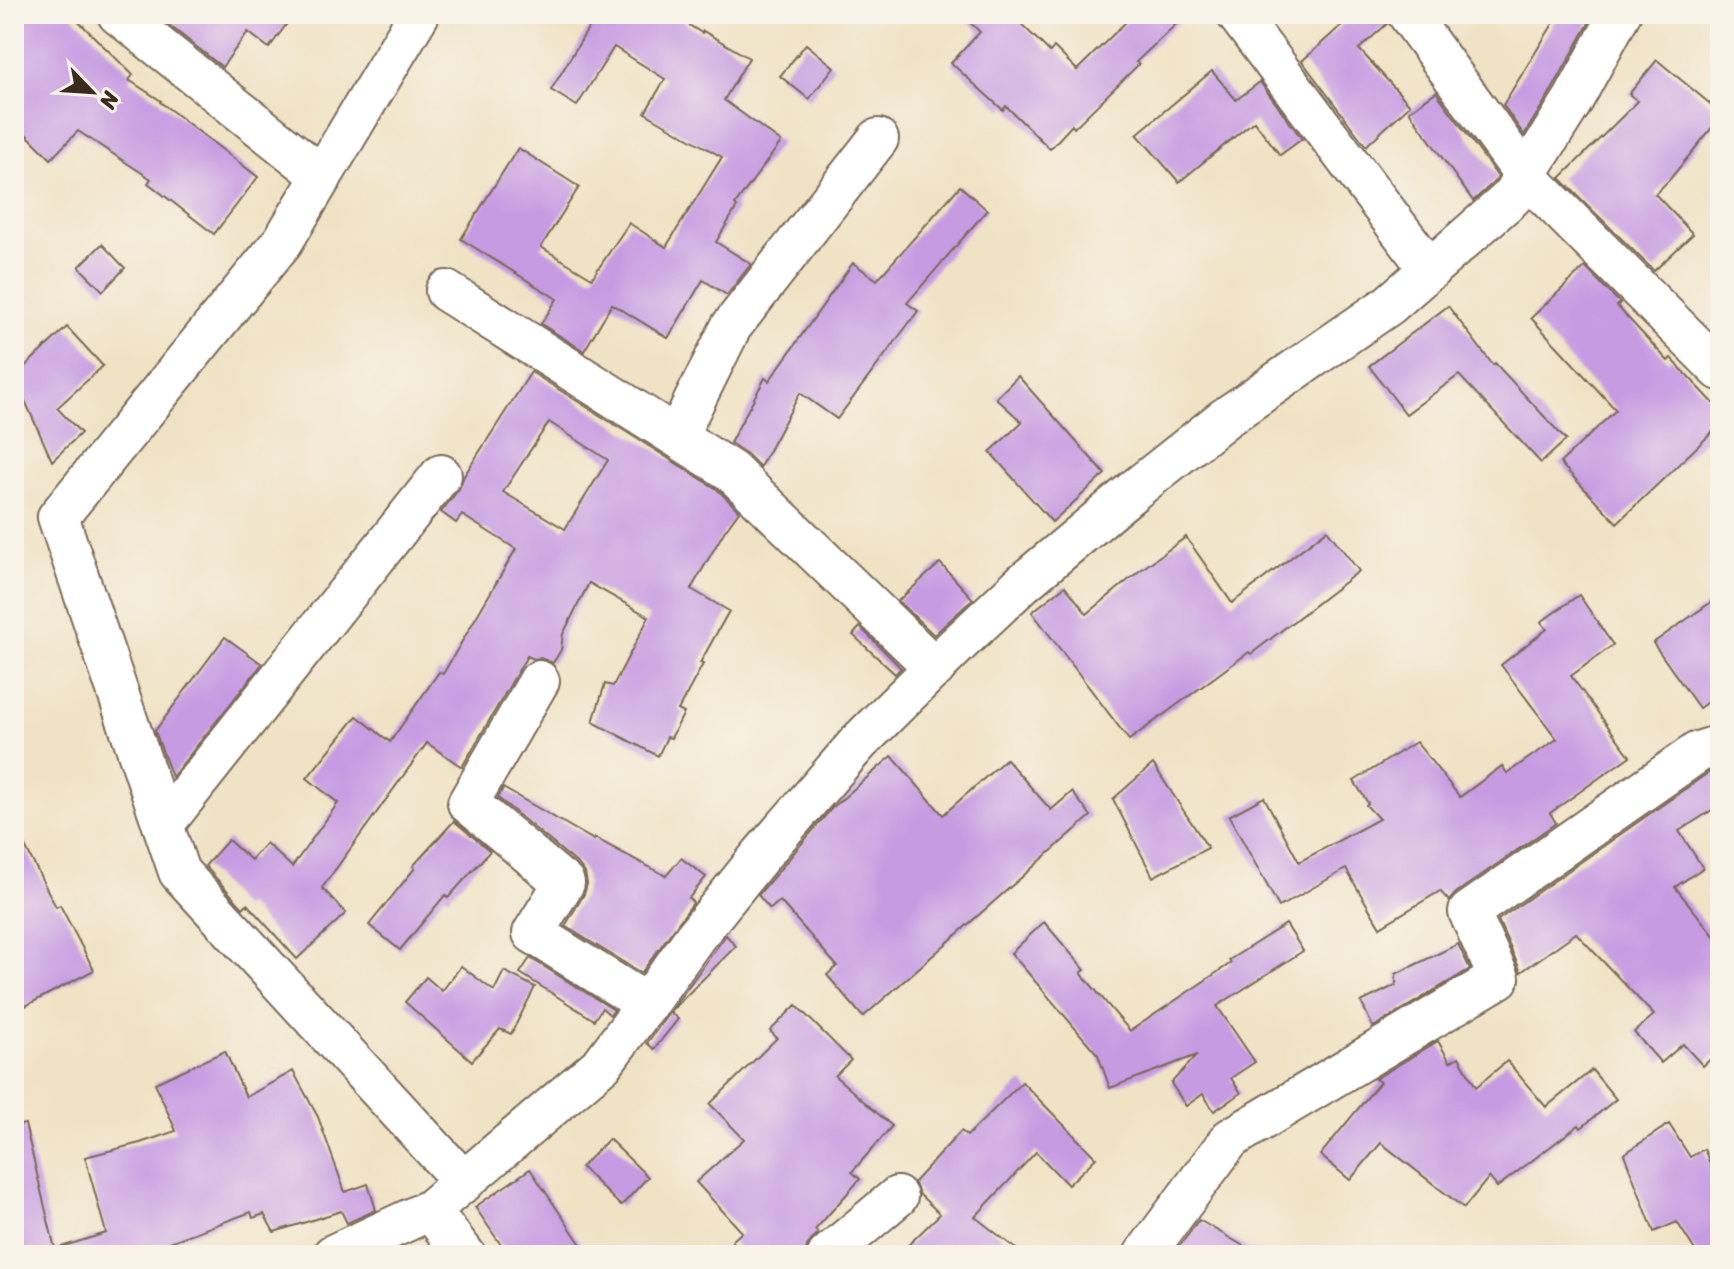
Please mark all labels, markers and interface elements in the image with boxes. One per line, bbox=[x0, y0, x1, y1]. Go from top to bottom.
north arrow bbox=[52, 52, 132, 132]
text: N bbox=[88, 84, 131, 116]

